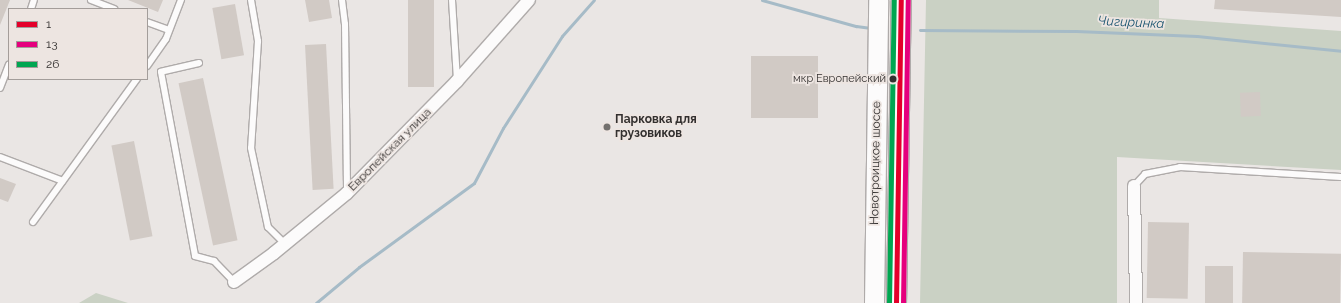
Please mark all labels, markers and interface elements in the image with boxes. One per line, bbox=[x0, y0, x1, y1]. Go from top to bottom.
legend bbox=[8, 8, 148, 80]
water label: Чигиринка bbox=[1097, 13, 1165, 33]
text: 1 bbox=[46, 17, 51, 31]
text: 13 bbox=[46, 37, 58, 51]
text: 26 bbox=[46, 57, 60, 71]
place label: мкр Европейский bbox=[793, 72, 886, 86]
marker: мкр Европейский bbox=[888, 74, 898, 84]
street label: Новотроицкое шоссе bbox=[868, 101, 884, 225]
street label: Европейская улица bbox=[345, 105, 435, 195]
place label: Парковка для грузовиков bbox=[615, 113, 697, 141]
marker: Парковка для грузовиков bbox=[602, 122, 612, 132]

